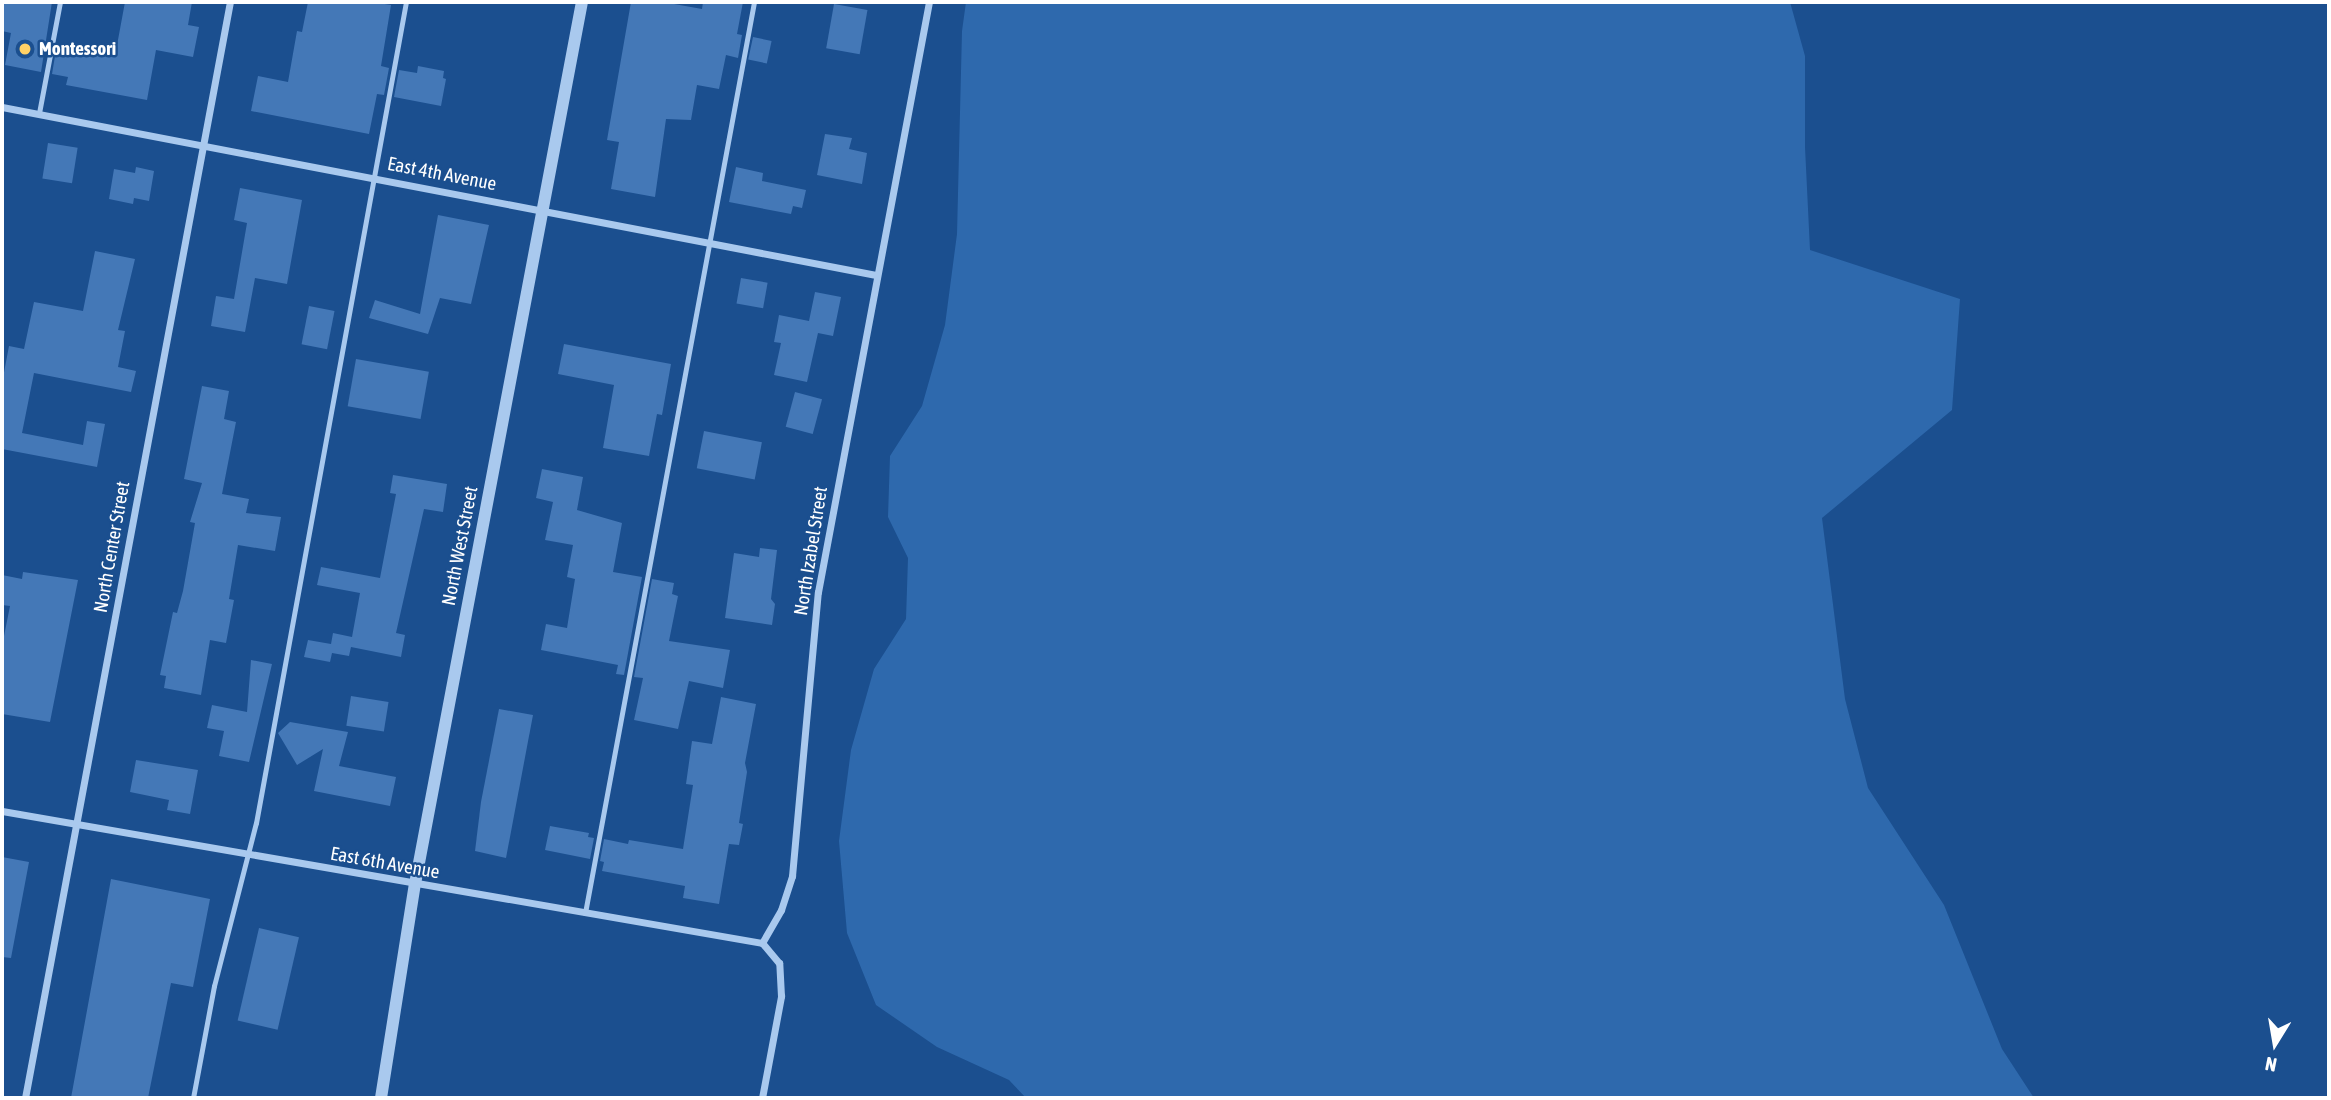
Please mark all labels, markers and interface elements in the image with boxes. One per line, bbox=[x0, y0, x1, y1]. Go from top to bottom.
place label: Montessori bbox=[39, 38, 116, 60]
marker: Montessori bbox=[17, 41, 33, 57]
street label: East 4th Avenue bbox=[386, 152, 498, 196]
street label: North Center Street bbox=[89, 480, 135, 614]
street label: North West Street bbox=[437, 484, 483, 608]
street label: North Izabel Street bbox=[790, 485, 832, 617]
street label: East 6th Avenue bbox=[329, 842, 441, 884]
north arrow bbox=[2240, 1009, 2310, 1079]
text: N bbox=[2263, 1053, 2279, 1076]

